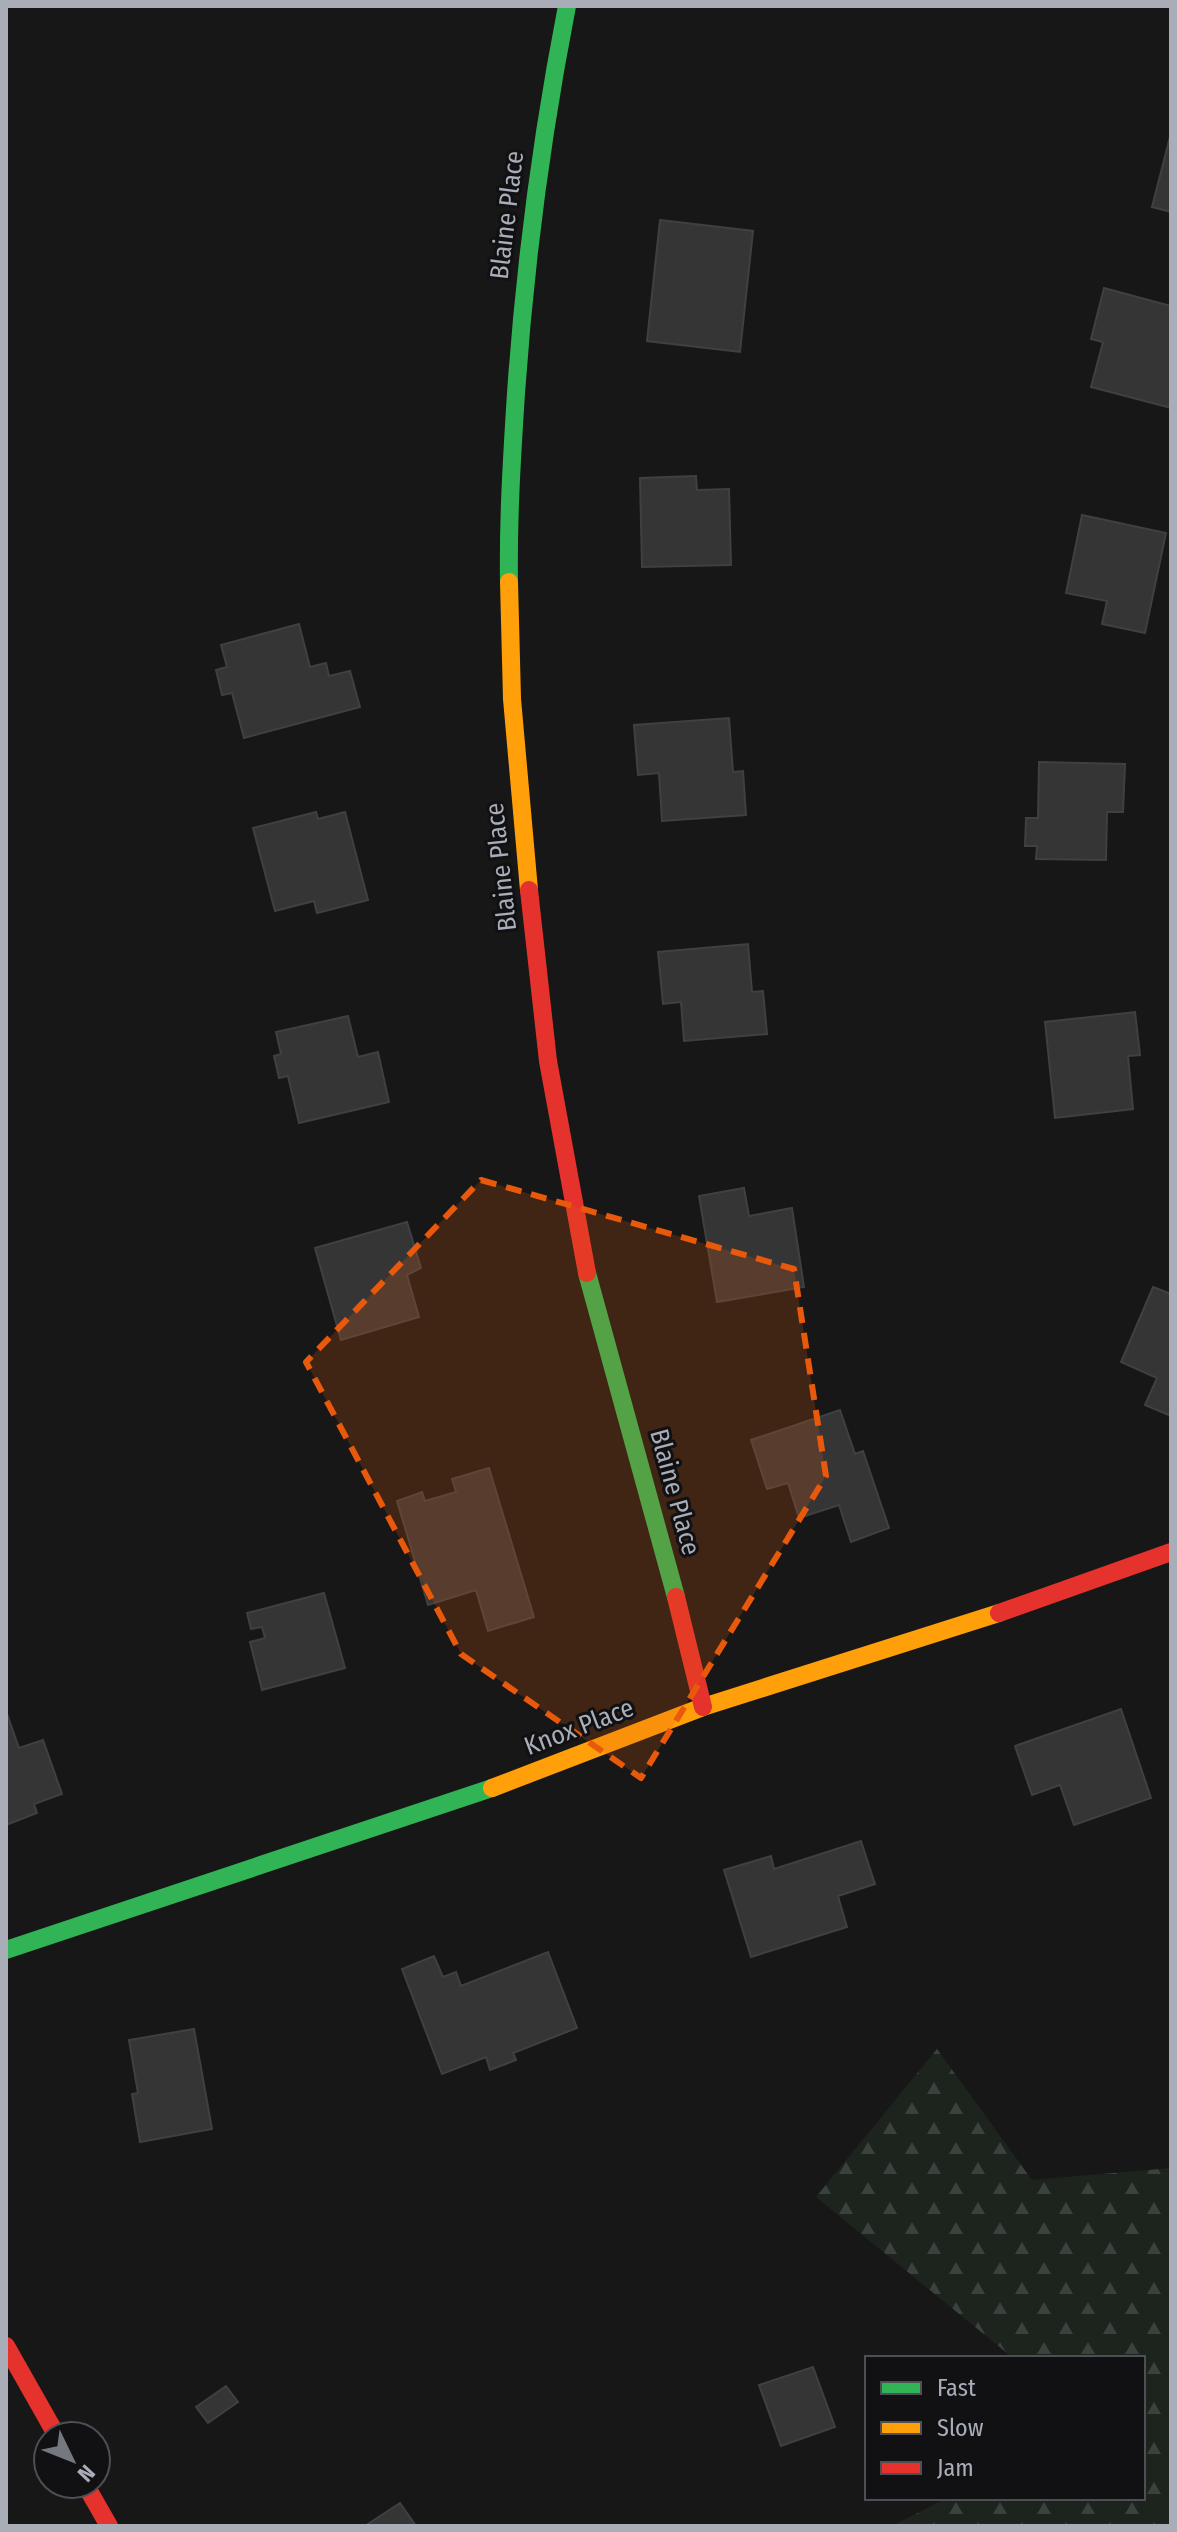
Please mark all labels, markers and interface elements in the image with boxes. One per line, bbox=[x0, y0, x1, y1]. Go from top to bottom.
street label: Blaine Place bbox=[484, 149, 530, 281]
street label: Blaine Place bbox=[479, 801, 523, 933]
street label: Blaine Place bbox=[643, 1426, 707, 1558]
street label: Knox Place bbox=[520, 1692, 638, 1762]
legend bbox=[865, 2356, 1145, 2500]
text: Fast bbox=[937, 2374, 976, 2402]
text: Slow bbox=[937, 2414, 984, 2442]
north arrow bbox=[32, 2420, 112, 2500]
text: Jam bbox=[937, 2454, 974, 2482]
text: N bbox=[72, 2459, 101, 2487]

